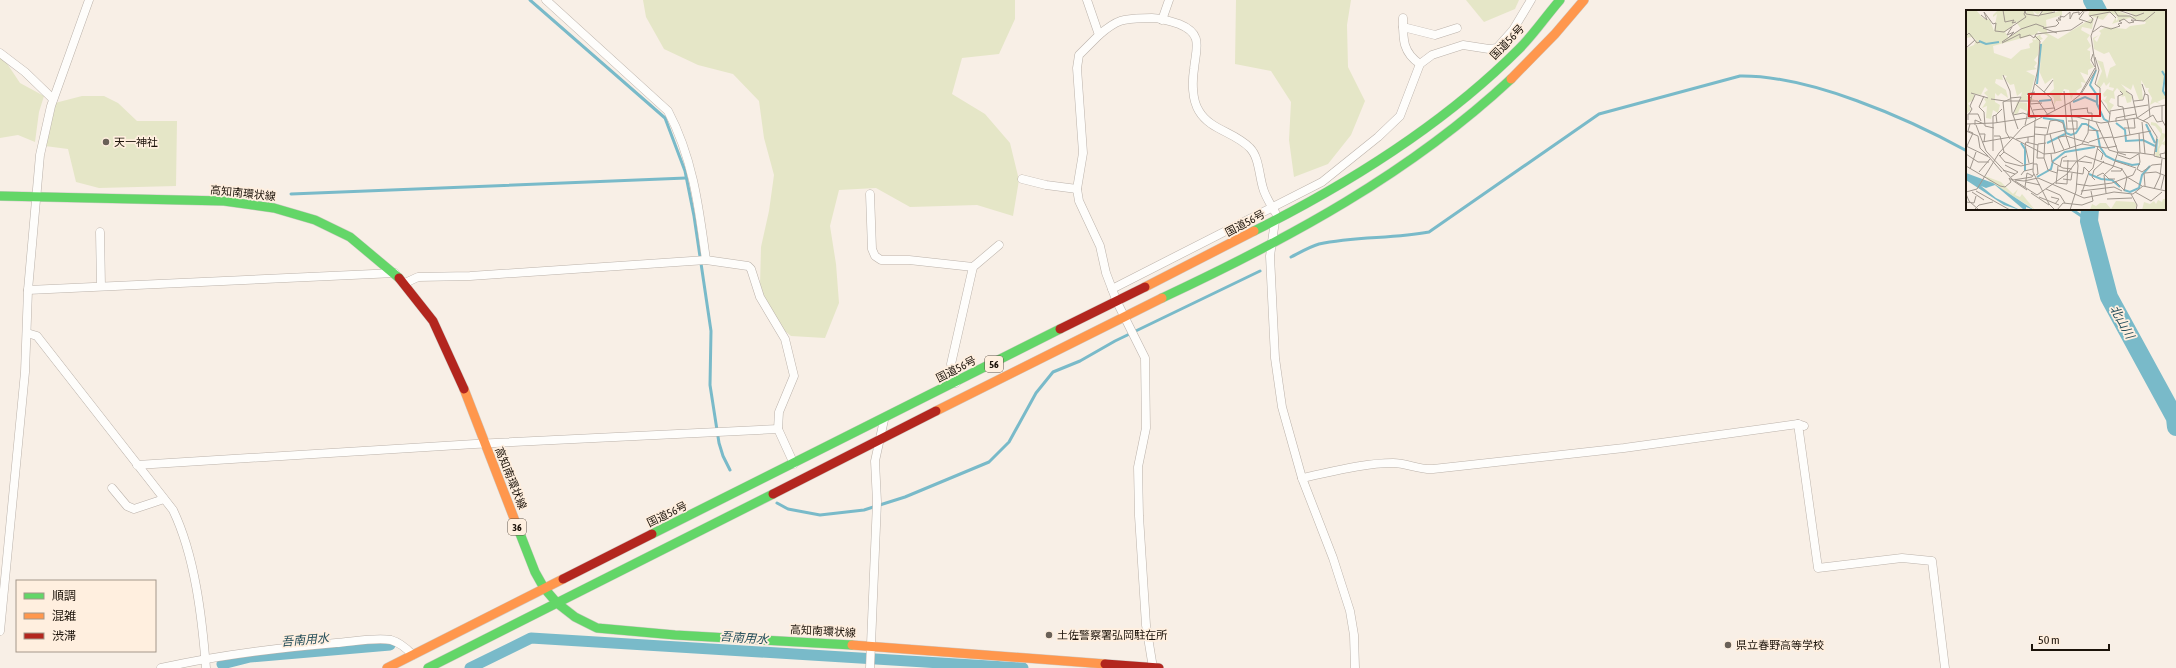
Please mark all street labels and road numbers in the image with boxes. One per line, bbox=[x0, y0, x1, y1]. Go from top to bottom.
street label: 国道56号 bbox=[1488, 22, 1526, 62]
street label: 高知南環状線 bbox=[210, 184, 276, 202]
street label: 国道56号 bbox=[1223, 208, 1267, 238]
street label: 国道56号 bbox=[934, 354, 978, 384]
road number: 56 bbox=[985, 356, 1003, 372]
street label: 高知南環状線 bbox=[493, 445, 529, 511]
street label: 国道56号 bbox=[645, 499, 689, 529]
road number: 36 bbox=[508, 519, 526, 535]
street label: 高知南環状線 bbox=[790, 623, 856, 639]

